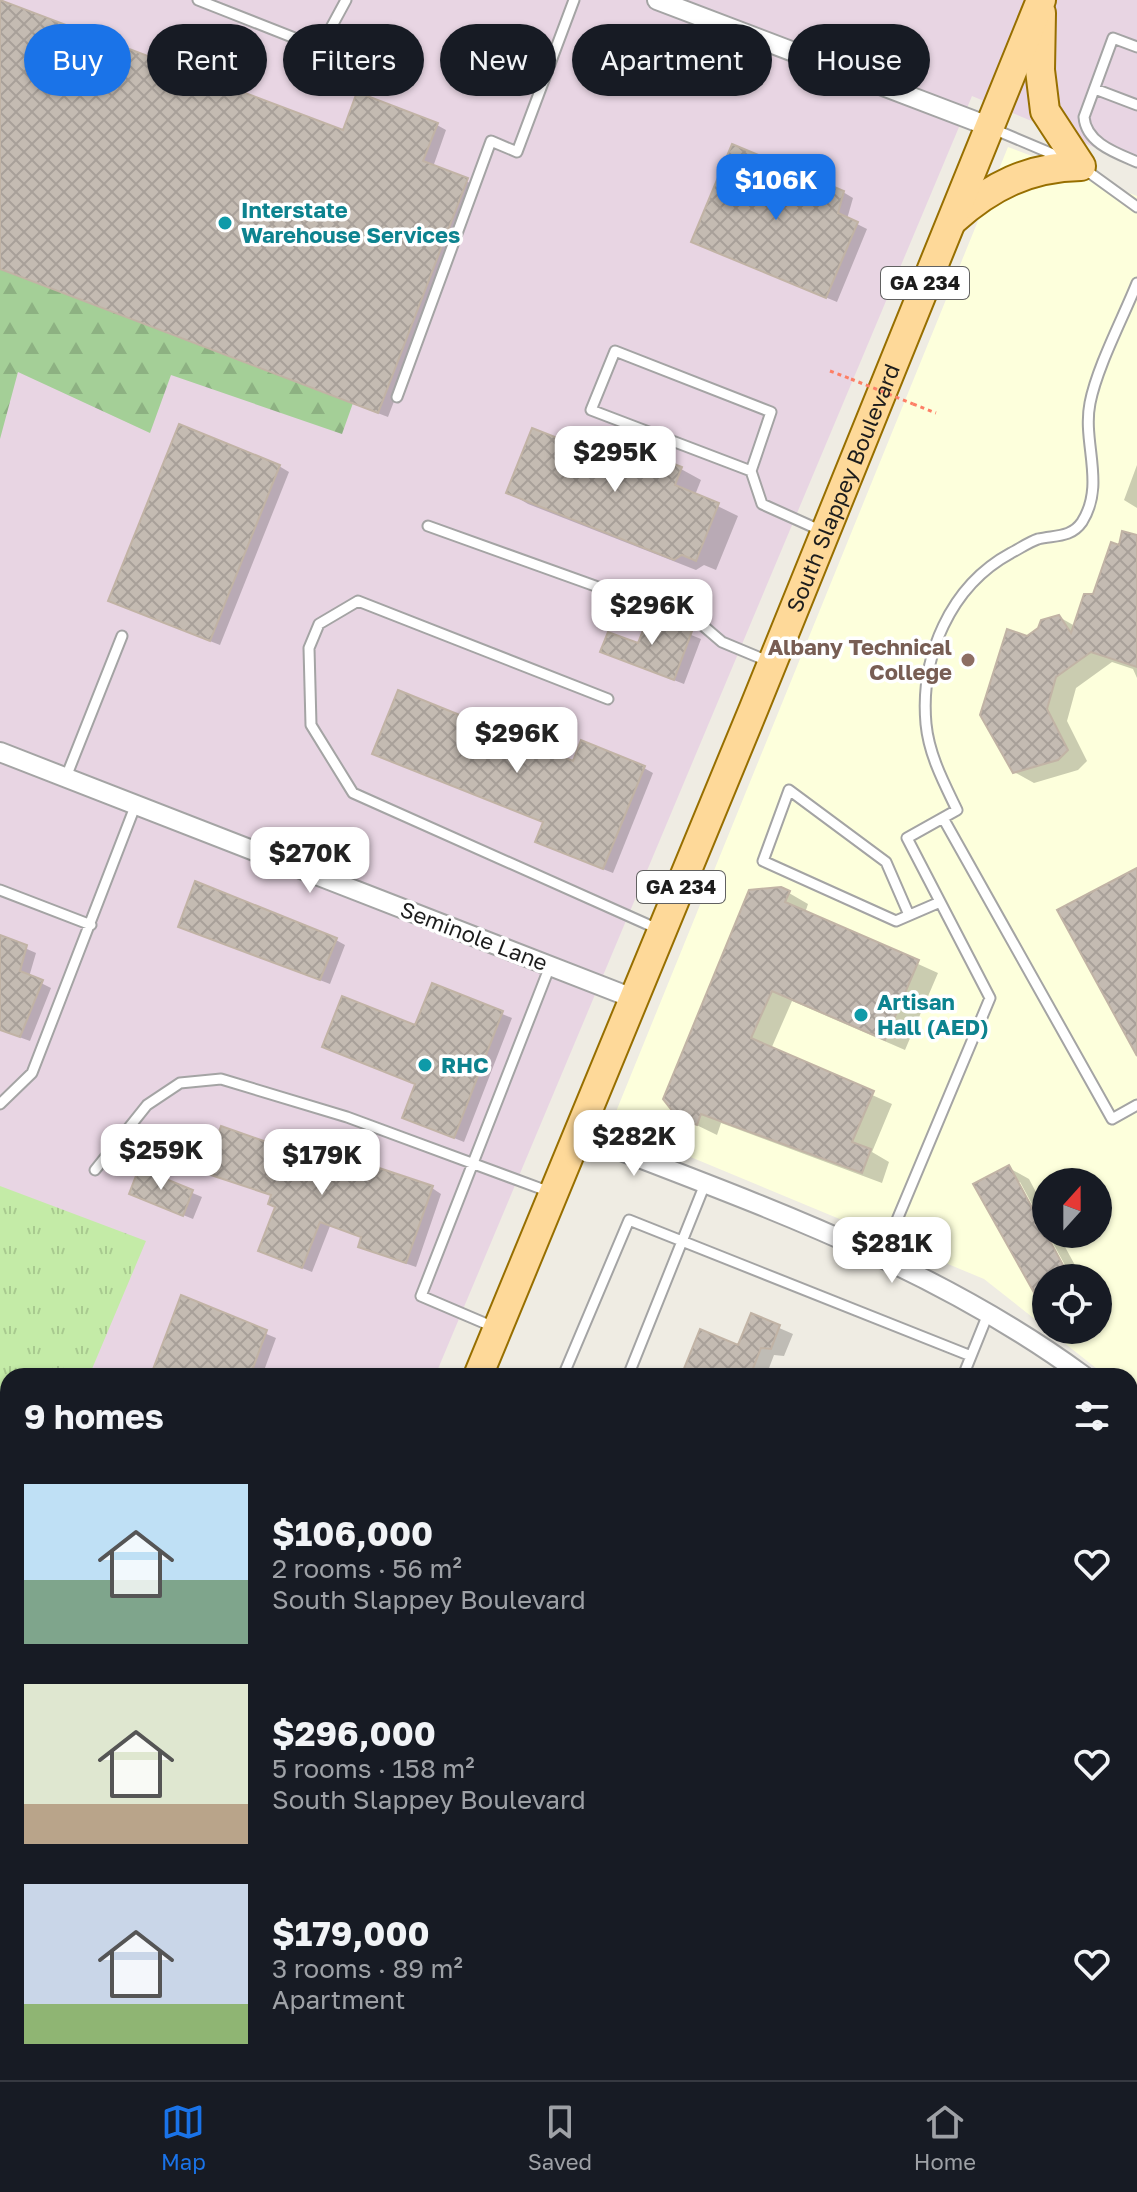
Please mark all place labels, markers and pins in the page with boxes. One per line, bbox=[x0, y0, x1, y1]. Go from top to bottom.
pin: $106K bbox=[720, 154, 832, 222]
place label: Interstate Warehouse Services bbox=[241, 196, 460, 248]
marker: Interstate Warehouse Services bbox=[216, 214, 234, 232]
pin: $295K bbox=[559, 426, 671, 494]
pin: $296K bbox=[596, 579, 708, 647]
place label: Albany Technical College bbox=[768, 633, 952, 685]
marker: Albany Technical College bbox=[959, 651, 977, 669]
pin: $296K bbox=[461, 707, 573, 775]
pin: $270K bbox=[254, 827, 366, 895]
place label: Artisan Hall (AED) bbox=[877, 988, 989, 1040]
marker: Artisan Hall (AED) bbox=[852, 1006, 870, 1024]
place label: RHC bbox=[441, 1051, 489, 1078]
marker: RHC bbox=[416, 1056, 434, 1074]
pin: $282K bbox=[578, 1110, 690, 1178]
pin: $259K bbox=[105, 1124, 217, 1192]
pin: $179K bbox=[266, 1129, 378, 1197]
pin: $281K bbox=[836, 1217, 948, 1285]

